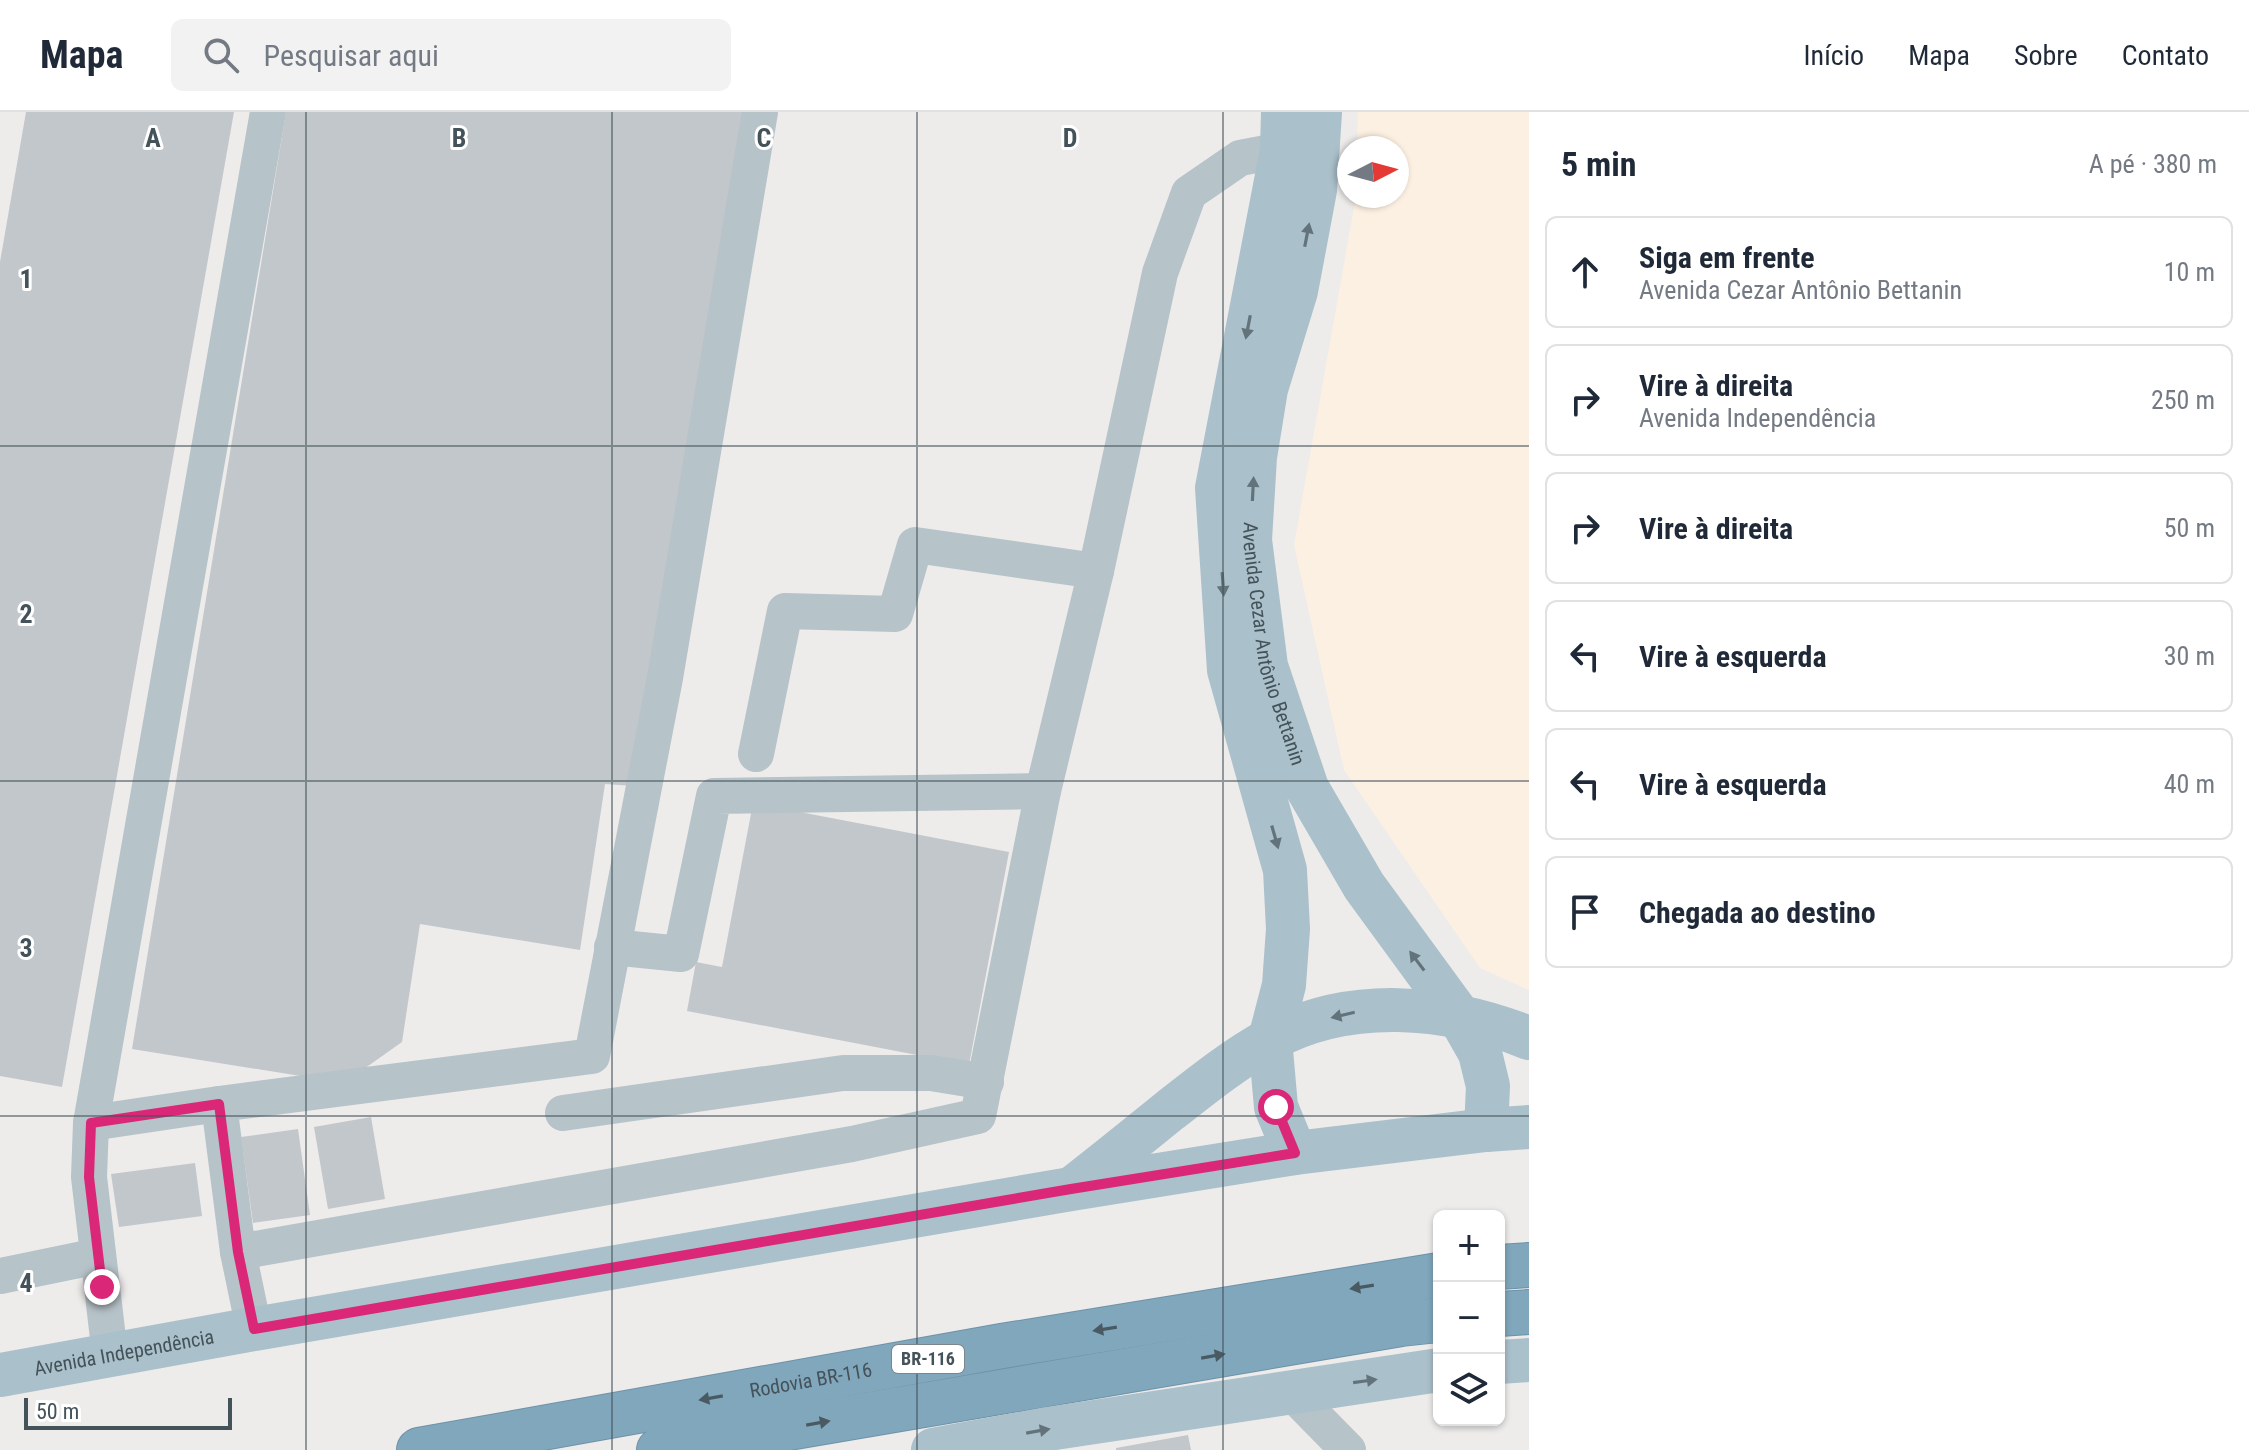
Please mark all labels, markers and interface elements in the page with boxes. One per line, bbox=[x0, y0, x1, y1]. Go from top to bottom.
search box bbox=[171, 19, 731, 91]
text: Mapa bbox=[40, 33, 123, 77]
icon: search bbox=[199, 33, 243, 77]
text: Pesquisar aqui bbox=[263, 38, 439, 73]
text: Início bbox=[1804, 39, 1864, 72]
text: Mapa bbox=[1908, 39, 1970, 72]
text: Sobre bbox=[2014, 39, 2078, 72]
text: Contato bbox=[2122, 39, 2209, 72]
text: A bbox=[145, 123, 161, 153]
text: B bbox=[452, 123, 466, 153]
text: C bbox=[757, 123, 772, 153]
text: D bbox=[1063, 123, 1077, 153]
north arrow bbox=[1337, 136, 1409, 208]
text: 5 min bbox=[1561, 144, 1637, 184]
text: A pé · 380 m bbox=[2089, 149, 2217, 179]
one-way arrow bbox=[1301, 222, 1313, 247]
text: Siga em frente bbox=[1639, 240, 1815, 275]
icon: ahead bbox=[1563, 250, 1607, 294]
text: 10 m bbox=[2164, 257, 2215, 287]
text: 1 bbox=[19, 264, 33, 294]
text: Avenida Cezar Antônio Bettanin bbox=[1639, 275, 1962, 305]
one-way arrow bbox=[1241, 314, 1253, 339]
text: Vire à direita bbox=[1639, 368, 1793, 403]
icon: right bbox=[1563, 378, 1607, 422]
text: 250 m bbox=[2151, 385, 2215, 415]
text: Avenida Independência bbox=[1639, 403, 1876, 433]
one-way arrow bbox=[1247, 476, 1260, 501]
icon: right bbox=[1563, 506, 1607, 550]
text: Vire à direita bbox=[1639, 511, 1793, 546]
text: 50 m bbox=[2164, 513, 2215, 543]
street label: Avenida Cezar Antônio Bettanin bbox=[1238, 522, 1310, 768]
one-way arrow bbox=[1217, 572, 1230, 597]
text: 2 bbox=[19, 599, 33, 629]
icon: left bbox=[1563, 634, 1607, 678]
text: Vire à esquerda bbox=[1639, 639, 1827, 674]
text: 30 m bbox=[2164, 641, 2215, 671]
icon: left bbox=[1563, 762, 1607, 806]
text: Vire à esquerda bbox=[1639, 767, 1827, 802]
text: 40 m bbox=[2164, 769, 2215, 799]
one-way arrow bbox=[1270, 824, 1282, 849]
icon: arrive bbox=[1563, 890, 1607, 934]
text: Chegada ao destino bbox=[1639, 895, 1876, 930]
text: 3 bbox=[19, 933, 33, 963]
one-way arrow bbox=[1409, 951, 1425, 971]
one-way arrow bbox=[1331, 1009, 1356, 1022]
route start bbox=[1258, 1089, 1294, 1125]
map controls bbox=[1433, 1210, 1505, 1426]
button: + bbox=[1433, 1210, 1505, 1282]
text: 4 bbox=[19, 1268, 33, 1298]
route end bbox=[84, 1269, 120, 1305]
one-way arrow bbox=[1349, 1282, 1374, 1294]
button: − bbox=[1433, 1282, 1505, 1354]
one-way arrow bbox=[1093, 1323, 1118, 1336]
street label: Avenida Independência bbox=[32, 1324, 216, 1381]
road number: BR-116 bbox=[892, 1345, 964, 1373]
one-way arrow bbox=[1201, 1349, 1226, 1361]
button: layers bbox=[1433, 1354, 1505, 1426]
street label: Rodovia BR-116 bbox=[748, 1357, 874, 1403]
one-way arrow bbox=[1353, 1374, 1378, 1387]
one-way arrow bbox=[699, 1392, 724, 1404]
scale bar bbox=[24, 1394, 232, 1430]
text: 50 m bbox=[36, 1399, 79, 1424]
one-way arrow bbox=[806, 1416, 831, 1429]
one-way arrow bbox=[1025, 1424, 1050, 1436]

